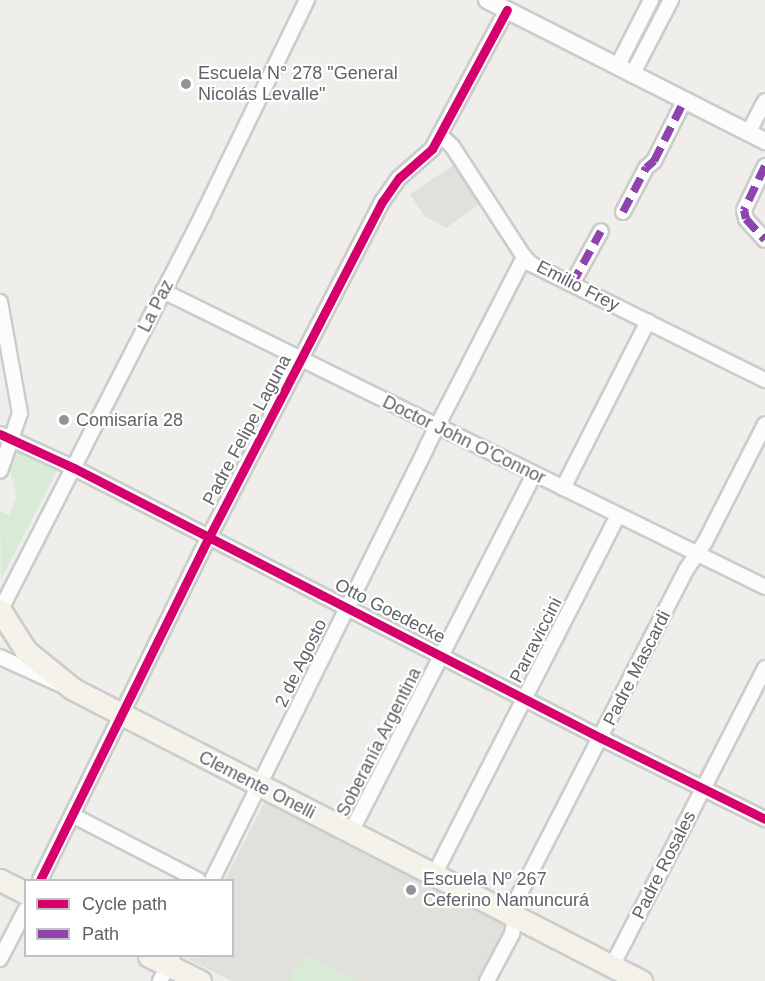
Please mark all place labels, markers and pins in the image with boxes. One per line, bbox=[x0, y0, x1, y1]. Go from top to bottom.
place label: Escuela N° 278 "General Nicolás Levalle" bbox=[198, 63, 398, 106]
marker: Escuela N° 278 "General Nicolás Levalle" bbox=[179, 77, 193, 91]
place label: Comisaría 28 bbox=[76, 409, 183, 431]
marker: Comisaría 28 bbox=[57, 413, 71, 427]
place label: Escuela Nº 267 Ceferino Namuncurá bbox=[423, 869, 589, 912]
marker: Escuela Nº 267 Ceferino Namuncurá bbox=[404, 883, 418, 897]

